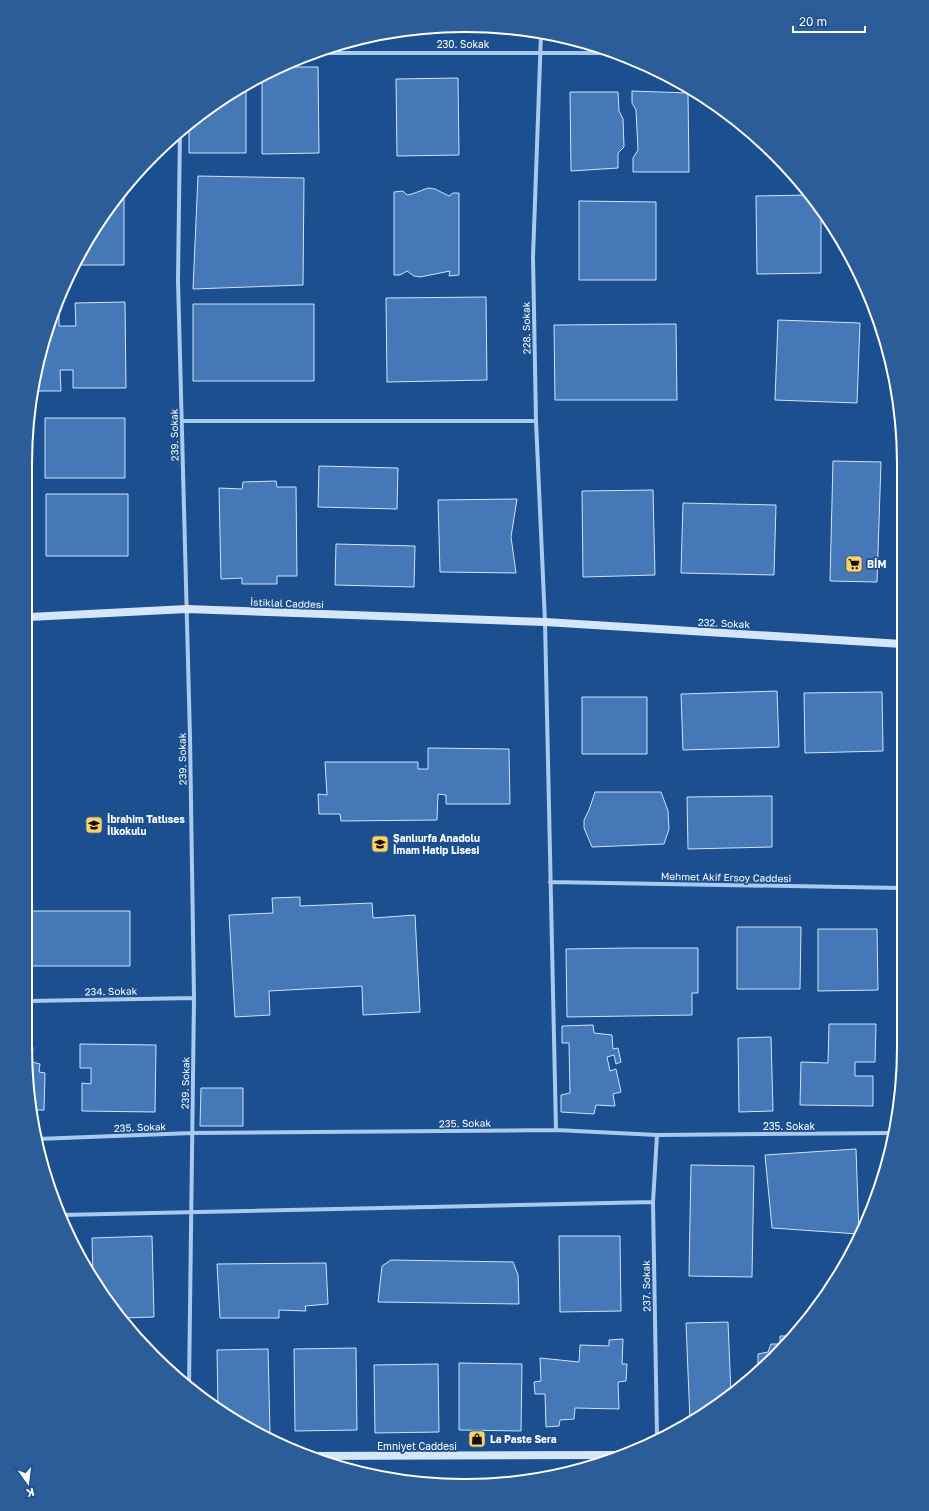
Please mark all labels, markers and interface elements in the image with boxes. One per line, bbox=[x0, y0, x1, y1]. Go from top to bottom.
scale bar bbox=[793, 8, 865, 34]
text: 20 m bbox=[799, 14, 827, 29]
street label: 230. Sokak bbox=[437, 38, 490, 50]
street label: 228. Sokak bbox=[520, 301, 532, 354]
street label: 239. Sokak bbox=[168, 408, 180, 461]
supermarket icon: BİM bbox=[844, 554, 864, 574]
place label: BİM bbox=[867, 558, 886, 570]
street label: İstiklal Caddesi bbox=[250, 595, 324, 610]
street label: 232. Sokak bbox=[698, 616, 751, 630]
street label: 239. Sokak bbox=[176, 732, 188, 785]
place label: İbrahim Tatlıses İlkokulu bbox=[107, 813, 185, 837]
school or university icon: İbrahim Tatlıses İlkokulu bbox=[84, 815, 104, 835]
place label: Şanlıurfa Anadolu İmam Hatip Lisesi bbox=[393, 832, 480, 856]
school or university icon: Şanlıurfa Anadolu İmam Hatip Lisesi bbox=[370, 834, 390, 854]
street label: Mehmet Akif Ersoy Caddesi bbox=[661, 870, 791, 884]
street label: 234. Sokak bbox=[85, 985, 138, 997]
street label: 239. Sokak bbox=[179, 1056, 191, 1109]
street label: 235. Sokak bbox=[439, 1117, 492, 1129]
street label: 235. Sokak bbox=[114, 1120, 167, 1134]
street label: 235. Sokak bbox=[763, 1120, 815, 1132]
street label: 237. Sokak bbox=[640, 1260, 652, 1312]
shop icon: La Paste Sera bbox=[467, 1429, 487, 1449]
place label: La Paste Sera bbox=[490, 1433, 557, 1445]
street label: Emniyet Caddesi bbox=[377, 1440, 457, 1452]
north arrow bbox=[8, 1463, 48, 1503]
text: K bbox=[25, 1486, 36, 1500]

